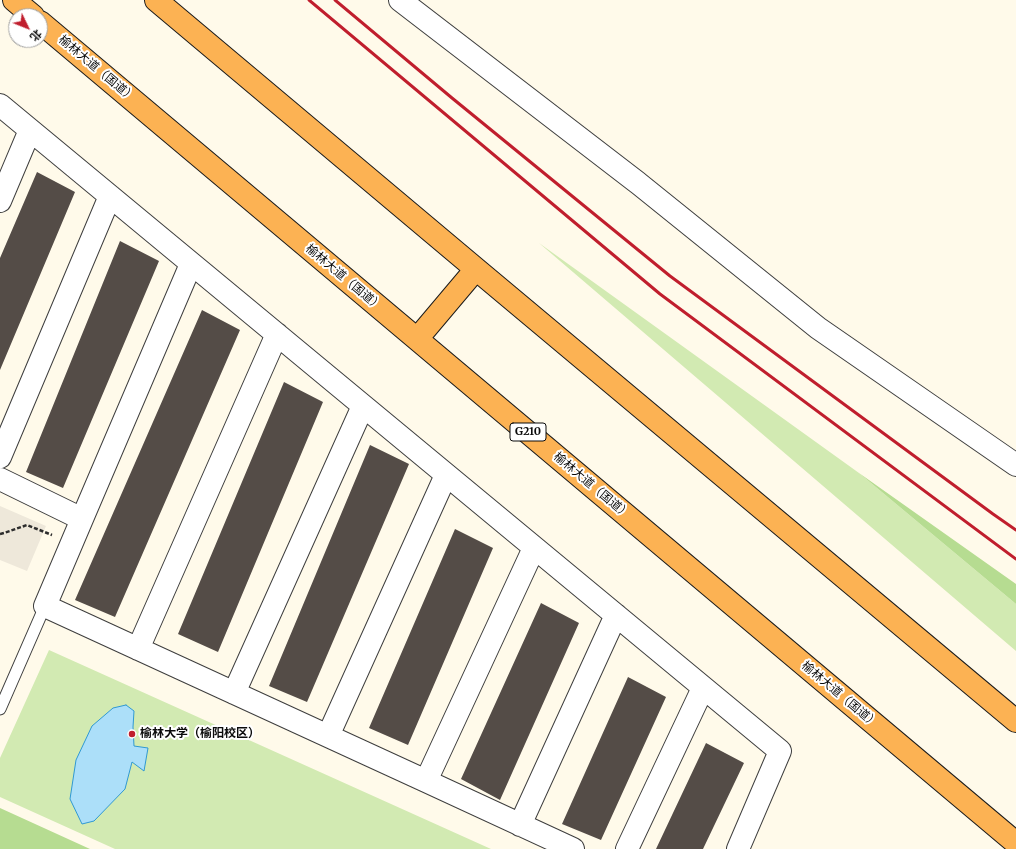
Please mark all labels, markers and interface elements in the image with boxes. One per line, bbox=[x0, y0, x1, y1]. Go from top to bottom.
north arrow bbox=[8, 8, 48, 48]
text: 北 bbox=[27, 27, 45, 44]
street label: 榆林大道（国道） bbox=[56, 33, 138, 105]
street label: 榆林大道（国道） bbox=[303, 242, 385, 314]
road number: G210 bbox=[510, 423, 546, 441]
street label: 榆林大道（国道） bbox=[551, 450, 633, 522]
street label: 榆林大道（国道） bbox=[799, 659, 881, 731]
place label: 榆林大学（榆阳校区） bbox=[140, 727, 260, 741]
marker: 榆林大学（榆阳校区） bbox=[127, 729, 137, 739]

